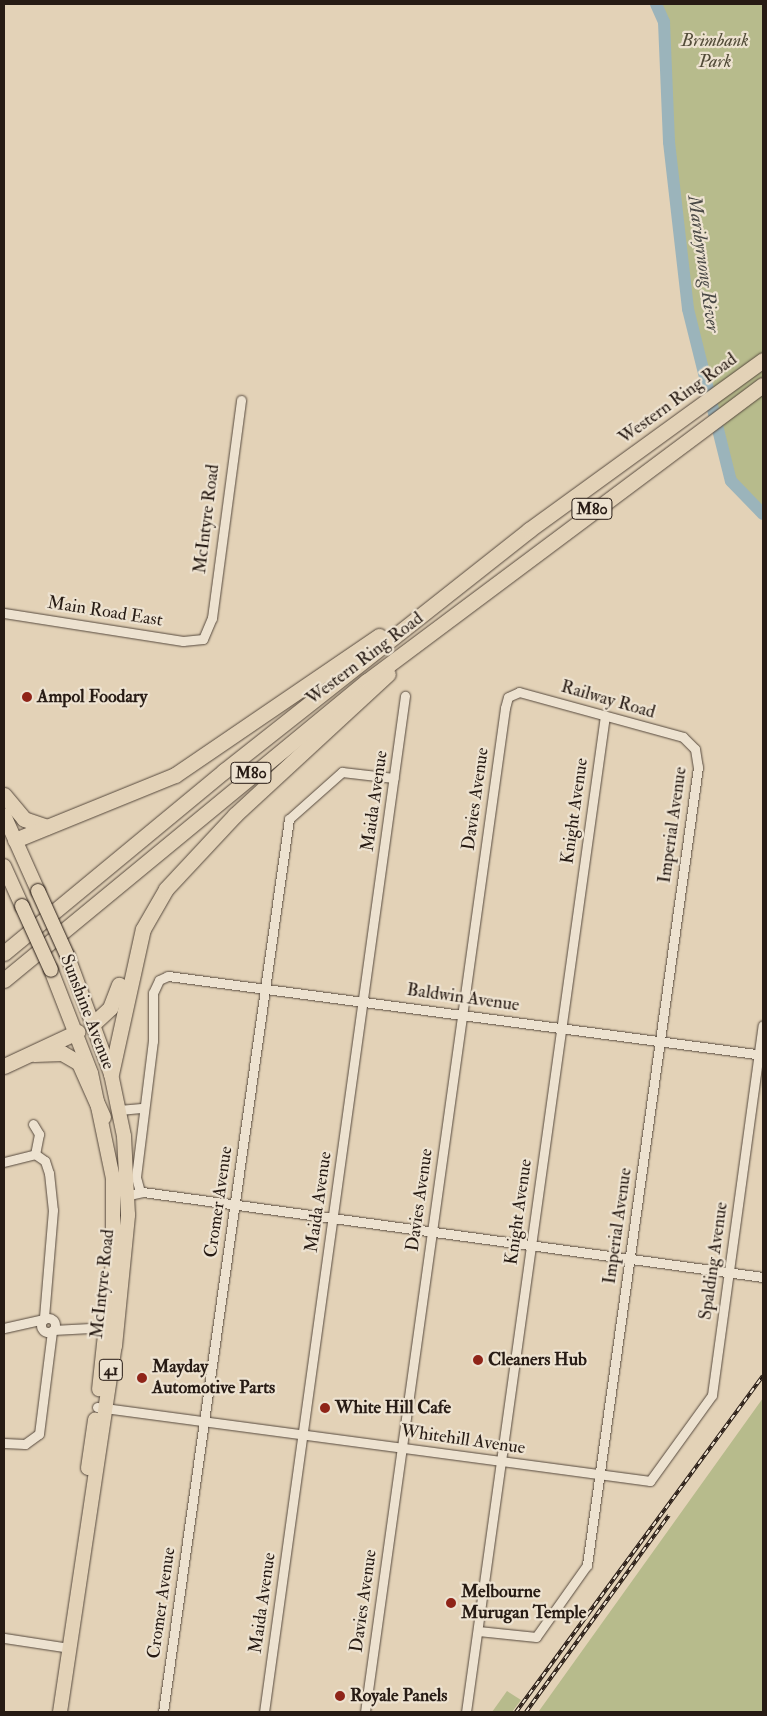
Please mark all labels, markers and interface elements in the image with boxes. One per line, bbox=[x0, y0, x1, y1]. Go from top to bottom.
park label: Brimbank Park bbox=[681, 31, 749, 74]
water label: Maribyrnong River bbox=[682, 194, 724, 334]
street label: Western Ring Road bbox=[615, 349, 741, 449]
street label: McIntyre Road bbox=[190, 463, 224, 575]
road number: M80 bbox=[571, 496, 613, 522]
street label: Main Road East bbox=[46, 592, 164, 632]
street label: Western Ring Road bbox=[302, 608, 428, 710]
street label: Railway Road bbox=[558, 676, 658, 724]
place label: Ampol Foodary bbox=[37, 686, 147, 708]
marker: Ampol Foodary bbox=[21, 691, 33, 703]
street label: Davies Avenue bbox=[458, 746, 494, 852]
street label: Maida Avenue bbox=[357, 749, 393, 853]
street label: Knight Avenue bbox=[557, 757, 593, 865]
road number: M80 bbox=[230, 760, 272, 786]
street label: Imperial Avenue bbox=[654, 765, 692, 885]
street label: Sunshine Avenue bbox=[55, 951, 119, 1073]
street label: Baldwin Avenue bbox=[405, 979, 521, 1017]
street label: Cromer Avenue bbox=[200, 1145, 238, 1259]
street label: Davies Avenue bbox=[402, 1147, 438, 1253]
street label: Maida Avenue bbox=[301, 1150, 337, 1254]
street label: Knight Avenue bbox=[501, 1158, 537, 1266]
street label: Imperial Avenue bbox=[599, 1166, 637, 1286]
street label: Spalding Avenue bbox=[695, 1201, 733, 1321]
street label: McIntyre Road bbox=[87, 1228, 119, 1340]
place label: Cleaners Hub bbox=[488, 1349, 587, 1371]
marker: Cleaners Hub bbox=[472, 1354, 484, 1366]
road number: 41 bbox=[98, 1356, 124, 1384]
place label: Mayday Automotive Parts bbox=[152, 1357, 275, 1400]
marker: Mayday Automotive Parts bbox=[136, 1372, 148, 1384]
place label: White Hill Cafe bbox=[335, 1397, 451, 1419]
marker: White Hill Cafe bbox=[319, 1402, 331, 1414]
street label: Whitehill Avenue bbox=[399, 1421, 527, 1459]
street label: Cromer Avenue bbox=[143, 1546, 181, 1660]
street label: Davies Avenue bbox=[346, 1548, 382, 1654]
street label: Maida Avenue bbox=[245, 1551, 281, 1655]
place label: Melbourne Murugan Temple bbox=[461, 1582, 586, 1625]
marker: Melbourne Murugan Temple bbox=[445, 1597, 457, 1609]
place label: Royale Panels bbox=[350, 1685, 447, 1707]
marker: Royale Panels bbox=[334, 1690, 346, 1702]

